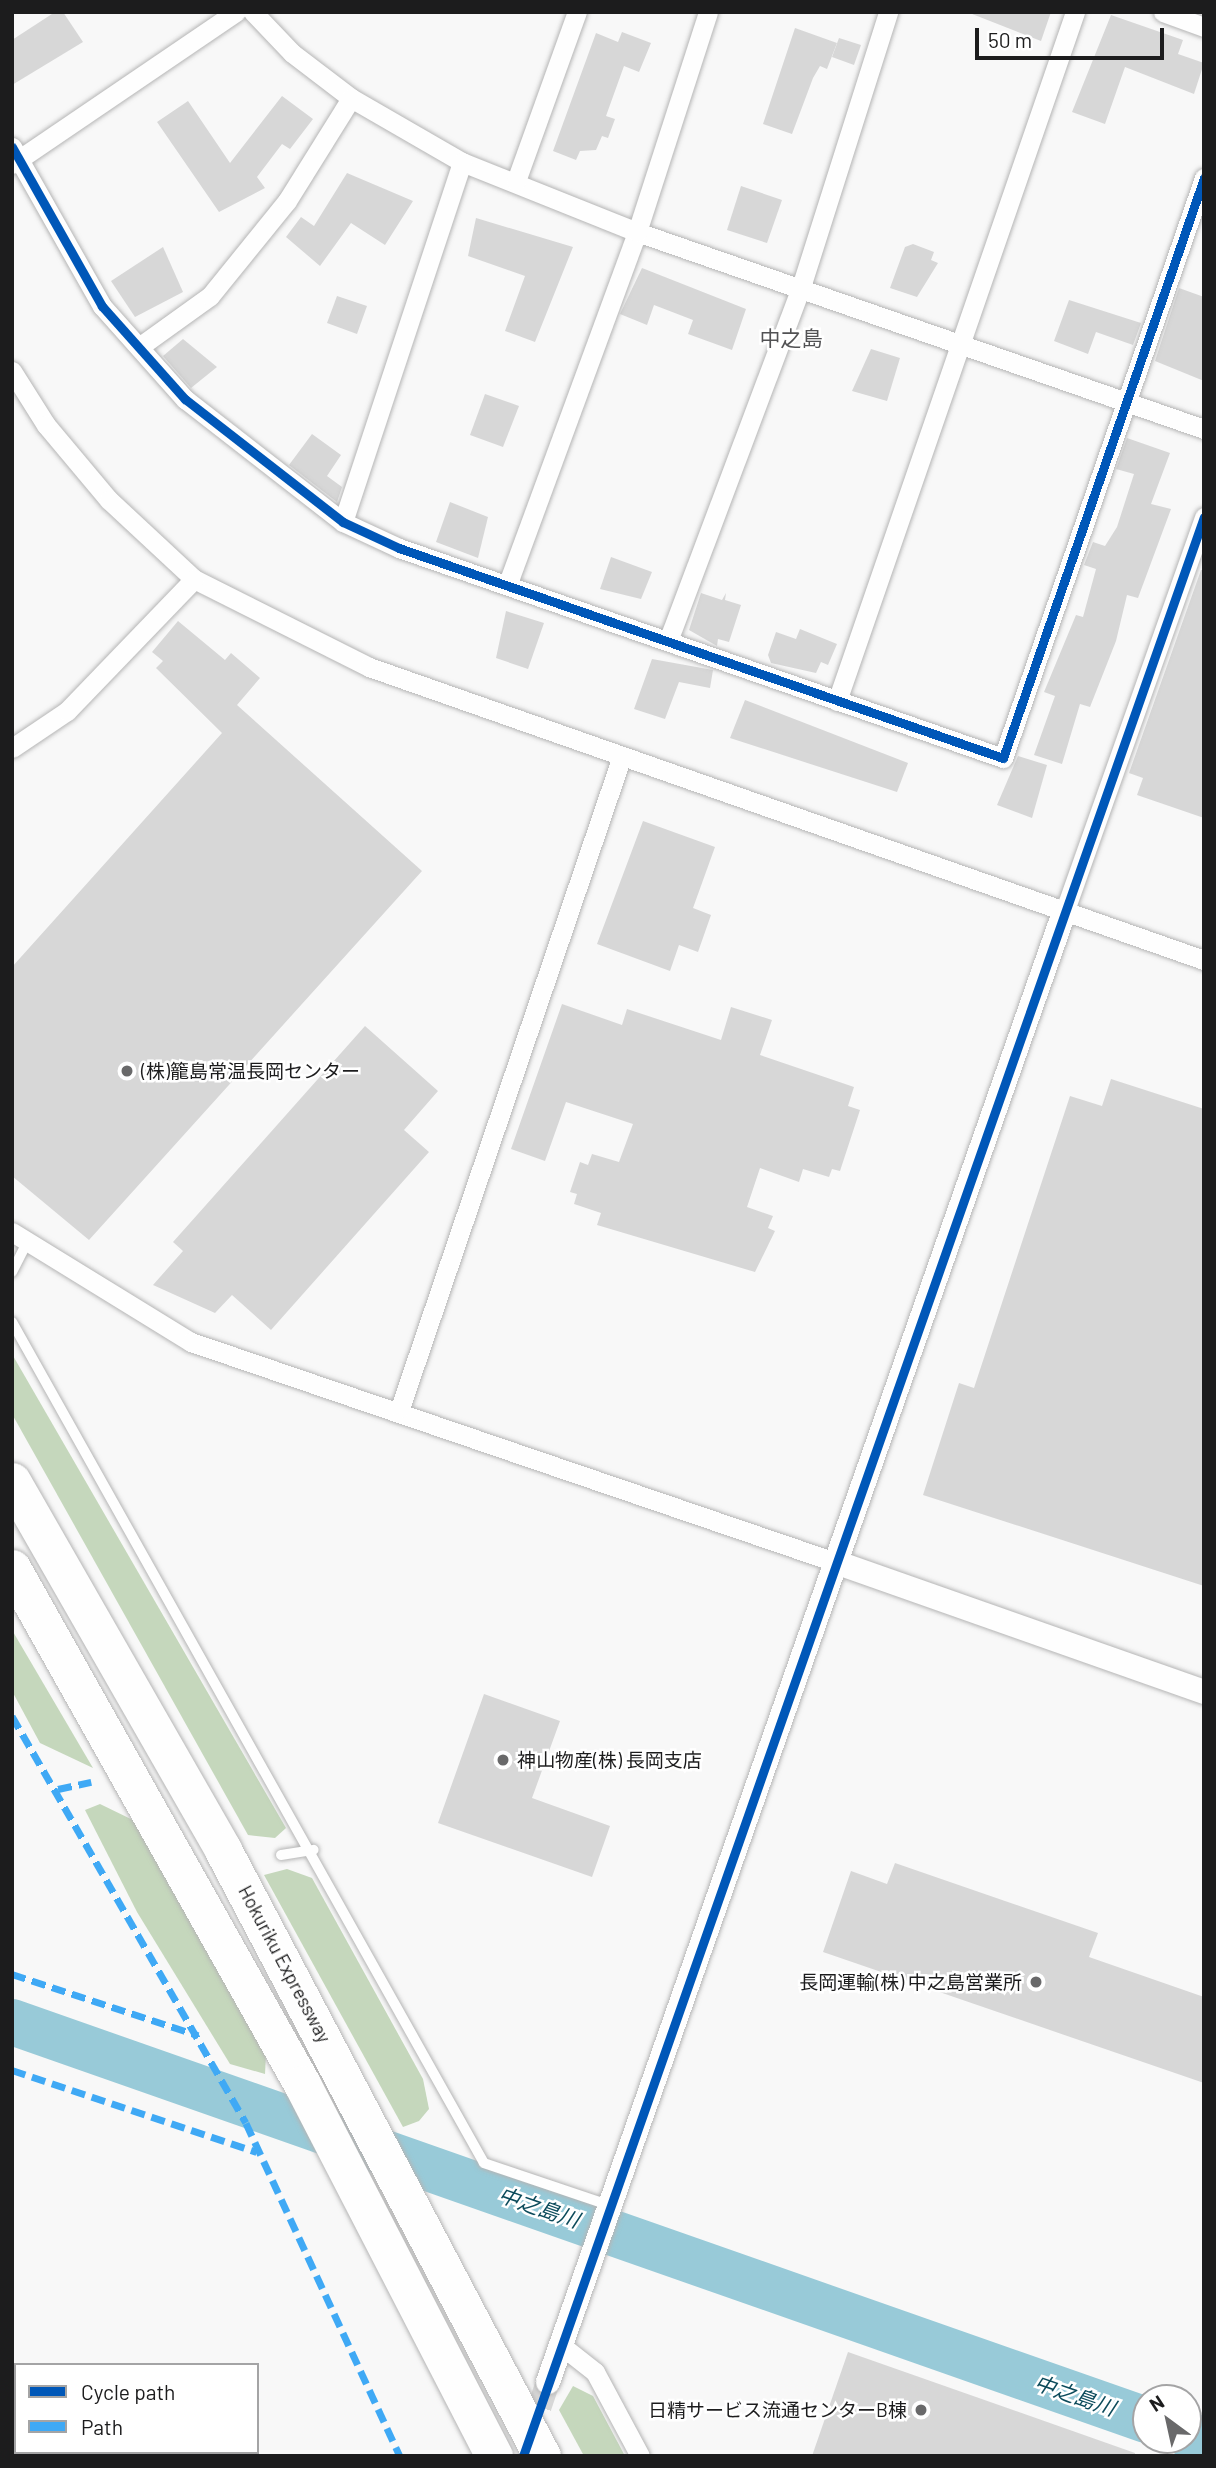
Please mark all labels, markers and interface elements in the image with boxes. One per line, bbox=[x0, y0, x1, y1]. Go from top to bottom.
scale bar bbox=[978, 14, 1167, 58]
text: 50 m bbox=[988, 27, 1032, 52]
district label: 中之島 bbox=[760, 325, 822, 351]
place label: (株)籠島常温長岡センター bbox=[141, 1060, 360, 1082]
marker: (株)籠島常温長岡センター bbox=[119, 1063, 135, 1079]
place label: 神山物産(株) 長岡支店 bbox=[517, 1749, 702, 1771]
marker: 神山物産(株) 長岡支店 bbox=[495, 1752, 511, 1768]
street label: Hokuriku Expressway bbox=[234, 1881, 336, 2047]
place label: 長岡運輸(株) 中之島営業所 bbox=[799, 1971, 1022, 1993]
marker: 長岡運輸(株) 中之島営業所 bbox=[1028, 1974, 1044, 1990]
water label: 中之島川 bbox=[495, 2181, 583, 2233]
legend bbox=[14, 2363, 259, 2454]
water label: 中之島川 bbox=[1031, 2369, 1119, 2421]
text: Cycle path bbox=[81, 2379, 175, 2404]
north arrow bbox=[1132, 2384, 1202, 2454]
text: N bbox=[1145, 2390, 1168, 2416]
place label: 日精サービス流通センターB棟 bbox=[648, 2399, 907, 2421]
marker: 日精サービス流通センターB棟 bbox=[913, 2402, 929, 2418]
text: Path bbox=[81, 2414, 123, 2439]

